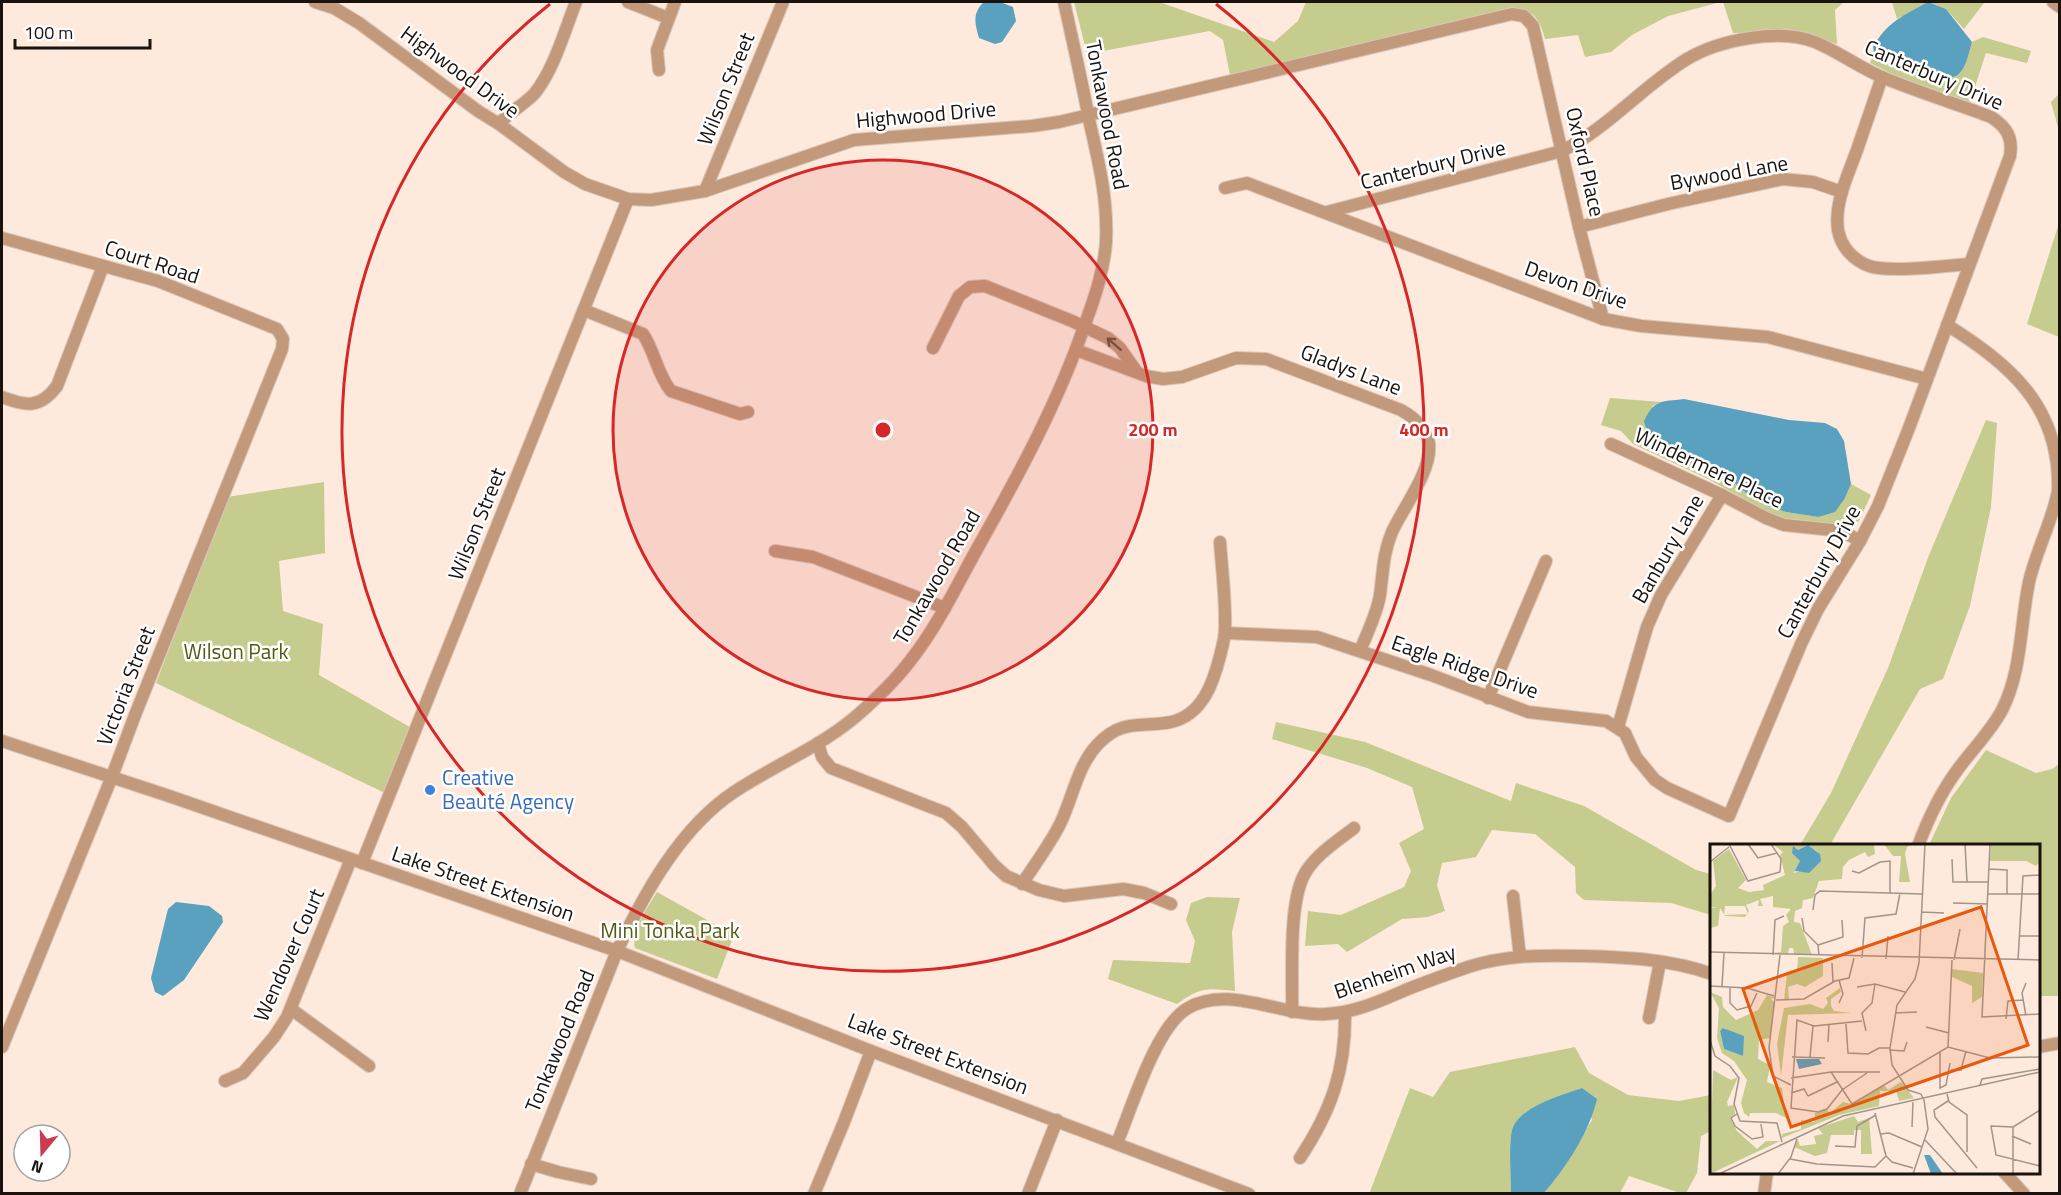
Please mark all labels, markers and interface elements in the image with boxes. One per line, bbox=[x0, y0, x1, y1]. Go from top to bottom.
scale bar bbox=[15, 12, 150, 50]
street label: Highwood Drive bbox=[394, 17, 527, 125]
text: 100 m bbox=[24, 19, 73, 46]
street label: Wilson Street bbox=[688, 27, 762, 150]
street label: Canterbury Drive bbox=[1860, 30, 2009, 118]
street label: Tonkawood Road bbox=[1078, 37, 1138, 192]
street label: Highwood Drive bbox=[855, 92, 997, 136]
street label: Oxford Place bbox=[1558, 104, 1614, 220]
street label: Canterbury Drive bbox=[1357, 131, 1509, 198]
street label: Bywood Lane bbox=[1667, 146, 1790, 198]
street label: Court Road bbox=[101, 231, 204, 291]
street label: Devon Drive bbox=[1521, 252, 1632, 317]
street label: Gladys Lane bbox=[1296, 335, 1407, 403]
one-way arrow bbox=[1107, 338, 1123, 352]
text: 200 m bbox=[1128, 416, 1178, 443]
text: 400 m bbox=[1399, 416, 1449, 443]
street label: Windermere Place bbox=[1630, 418, 1789, 516]
centre of rings bbox=[873, 420, 893, 440]
street label: Wilson Street bbox=[439, 462, 513, 585]
street label: Banbury Lane bbox=[1623, 488, 1711, 609]
street label: Canterbury Drive bbox=[1768, 499, 1868, 644]
street label: Tonkawood Road bbox=[884, 503, 988, 650]
street label: Victoria Street bbox=[88, 621, 163, 750]
street label: Eagle Ridge Drive bbox=[1388, 626, 1543, 706]
park label: Wilson Park bbox=[184, 635, 289, 667]
place label: Creative Beauté Agency bbox=[442, 761, 574, 817]
marker: Creative Beauté Agency bbox=[423, 783, 437, 797]
street label: Lake Street Extension bbox=[388, 837, 579, 929]
inset map bbox=[1710, 844, 2040, 1174]
street label: Wendover Court bbox=[244, 882, 332, 1026]
park label: Mini Tonka Park bbox=[600, 914, 740, 946]
street label: Blenheim Way bbox=[1329, 935, 1460, 1007]
street label: Tonkawood Road bbox=[516, 964, 602, 1117]
street label: Lake Street Extension bbox=[843, 1004, 1033, 1102]
north arrow bbox=[12, 1123, 72, 1183]
text: N bbox=[28, 1154, 46, 1180]

